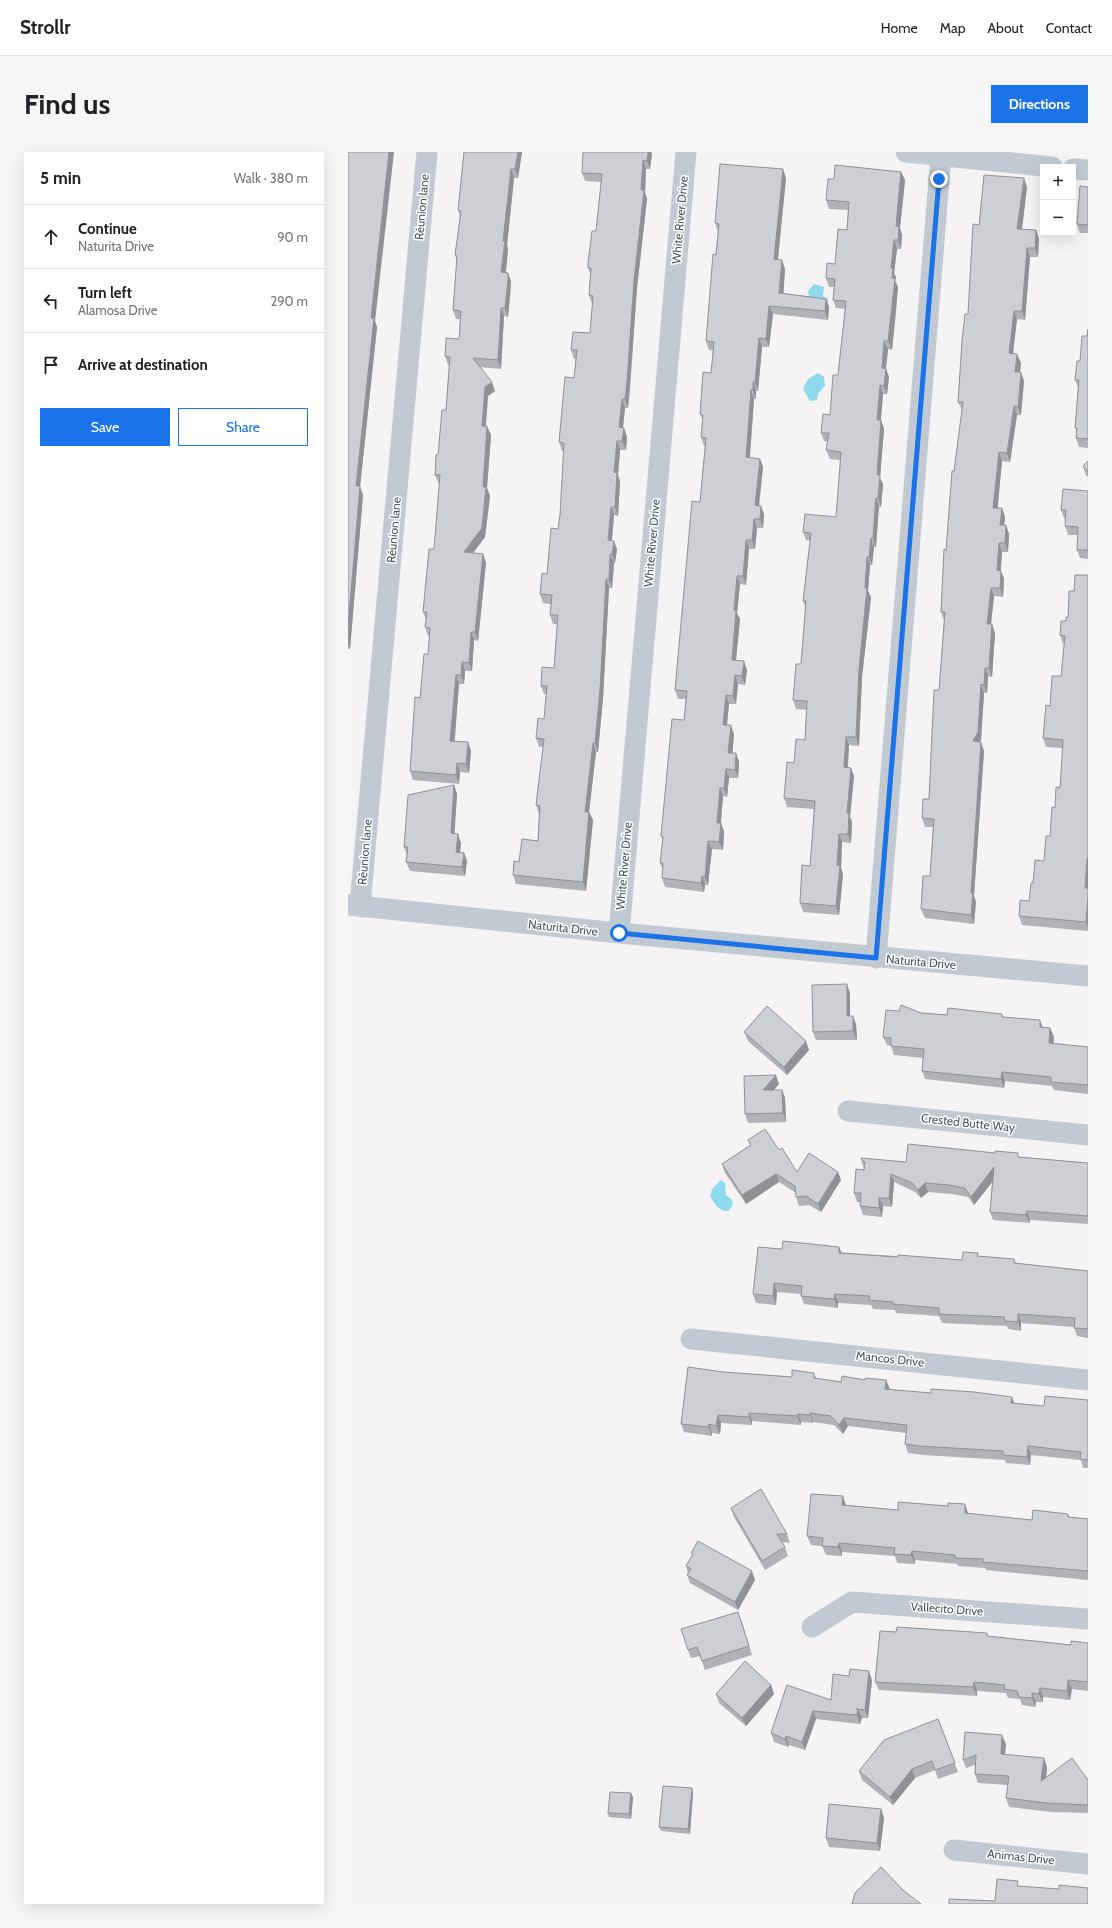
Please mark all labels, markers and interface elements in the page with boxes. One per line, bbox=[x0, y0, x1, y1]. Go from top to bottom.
text: Strollr bbox=[20, 16, 71, 39]
text: Home bbox=[881, 19, 918, 37]
text: Map bbox=[940, 19, 965, 37]
text: About bbox=[987, 19, 1024, 37]
text: Contact bbox=[1046, 19, 1092, 37]
button: Directions bbox=[991, 85, 1088, 123]
text: Find us bbox=[24, 87, 110, 121]
map controls bbox=[1040, 164, 1076, 236]
button: + bbox=[1040, 164, 1076, 200]
text: 5 min bbox=[40, 168, 81, 188]
text: Walk · 380 m bbox=[234, 170, 308, 186]
route end bbox=[930, 170, 948, 188]
street label: Réunion lane bbox=[411, 173, 432, 241]
street label: White River Drive bbox=[668, 175, 691, 265]
button: − bbox=[1040, 200, 1076, 236]
text: Continue bbox=[78, 220, 137, 238]
icon: ahead bbox=[40, 226, 62, 248]
text: 90 m bbox=[277, 229, 308, 245]
text: Naturita Drive bbox=[78, 238, 154, 254]
text: Turn left bbox=[78, 284, 132, 302]
icon: left bbox=[40, 290, 62, 312]
text: 290 m bbox=[270, 293, 308, 309]
text: Alamosa Drive bbox=[78, 302, 157, 318]
icon: arrive bbox=[40, 354, 62, 376]
text: Arrive at destination bbox=[78, 356, 208, 374]
button: Save bbox=[40, 408, 170, 446]
button: Share bbox=[178, 408, 308, 446]
street label: Réunion lane bbox=[383, 496, 404, 564]
street label: White River Drive bbox=[640, 498, 663, 588]
street label: Réunion lane bbox=[354, 818, 375, 886]
street label: White River Drive bbox=[612, 821, 635, 911]
street label: Naturita Drive bbox=[527, 916, 599, 939]
route start bbox=[610, 924, 628, 942]
street label: Naturita Drive bbox=[885, 951, 957, 972]
street label: Crested Butte Way bbox=[920, 1110, 1016, 1135]
street label: Mancos Drive bbox=[855, 1347, 925, 1370]
street label: Vallecito Drive bbox=[910, 1598, 984, 1619]
street label: Animas Drive bbox=[987, 1846, 1055, 1867]

